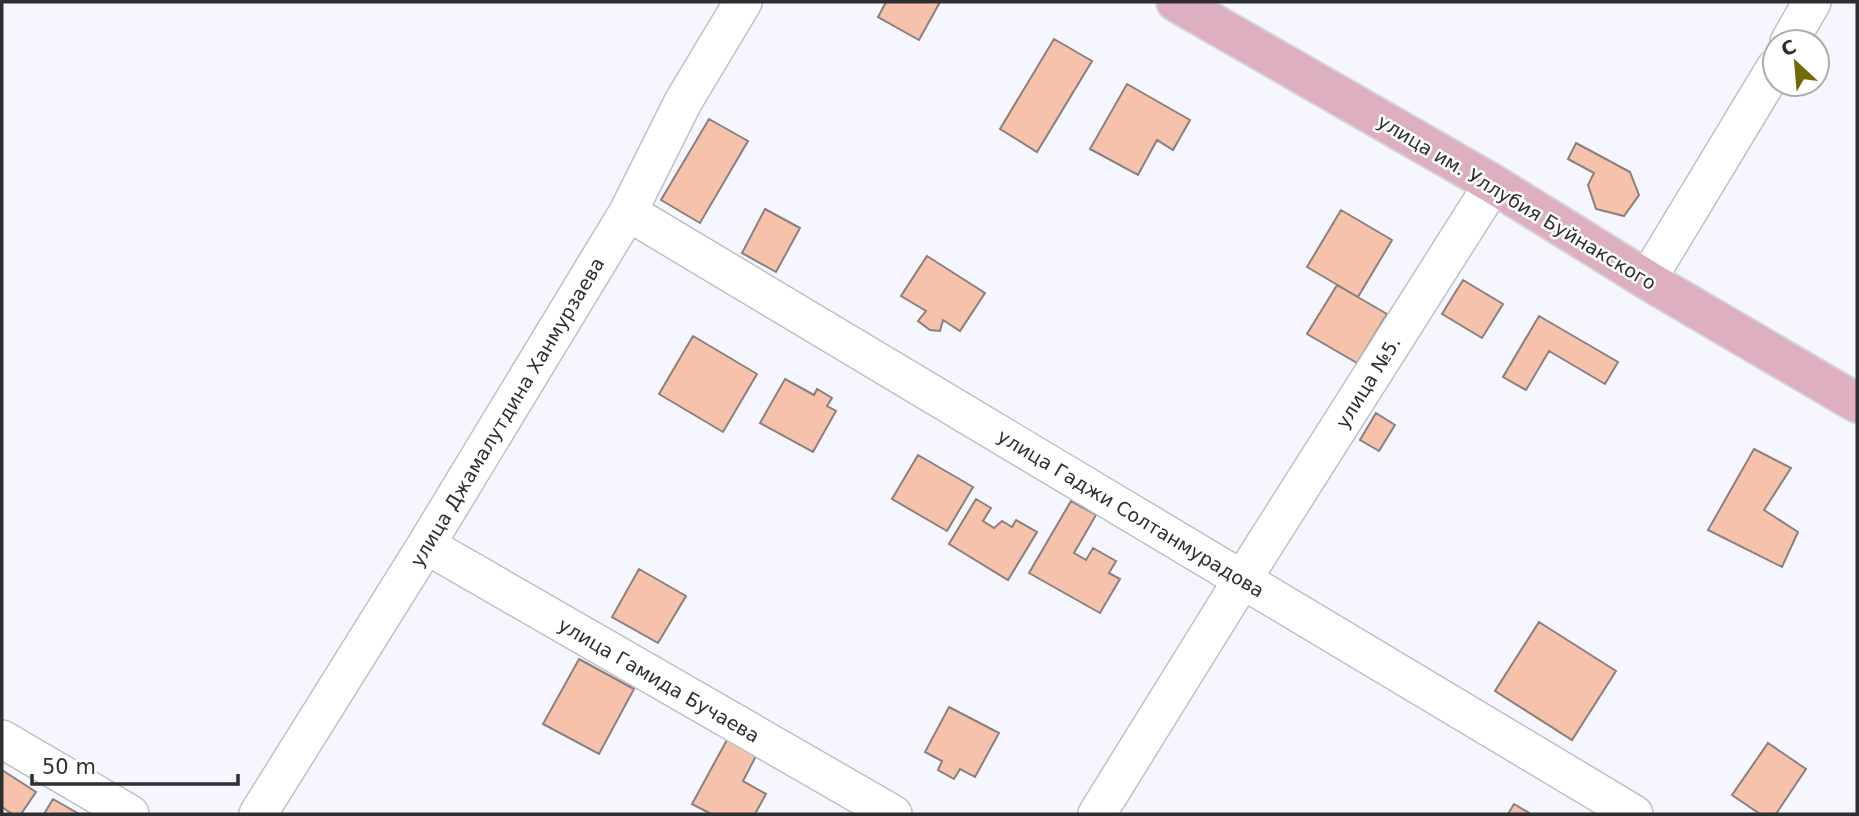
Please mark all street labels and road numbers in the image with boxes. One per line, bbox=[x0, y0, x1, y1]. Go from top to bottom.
street label: улица им. Уллубия Буйнакского bbox=[1374, 110, 1660, 294]
street label: улица Джамалутдина Ханмурзаева bbox=[406, 253, 608, 571]
street label: улица №5. bbox=[1331, 332, 1405, 432]
street label: улица Гаджи Солтанмурадова bbox=[994, 424, 1268, 602]
street label: улица Гамида Бучаева bbox=[554, 613, 764, 747]

